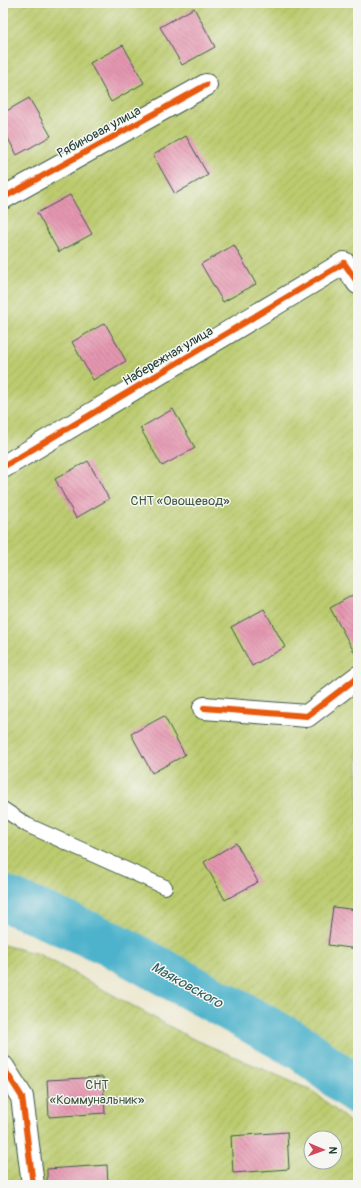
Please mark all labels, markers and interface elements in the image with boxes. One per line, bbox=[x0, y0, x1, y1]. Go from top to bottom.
street label: Рябиновая улица bbox=[54, 102, 144, 162]
street label: Набережная улица bbox=[120, 323, 216, 389]
park label: СНТ «Овощевод» bbox=[130, 493, 230, 509]
water label: Маяковского bbox=[148, 958, 227, 1012]
park label: СНТ «Коммунальник» bbox=[50, 1077, 145, 1108]
north arrow bbox=[303, 1130, 343, 1170]
text: N bbox=[326, 1146, 339, 1155]

